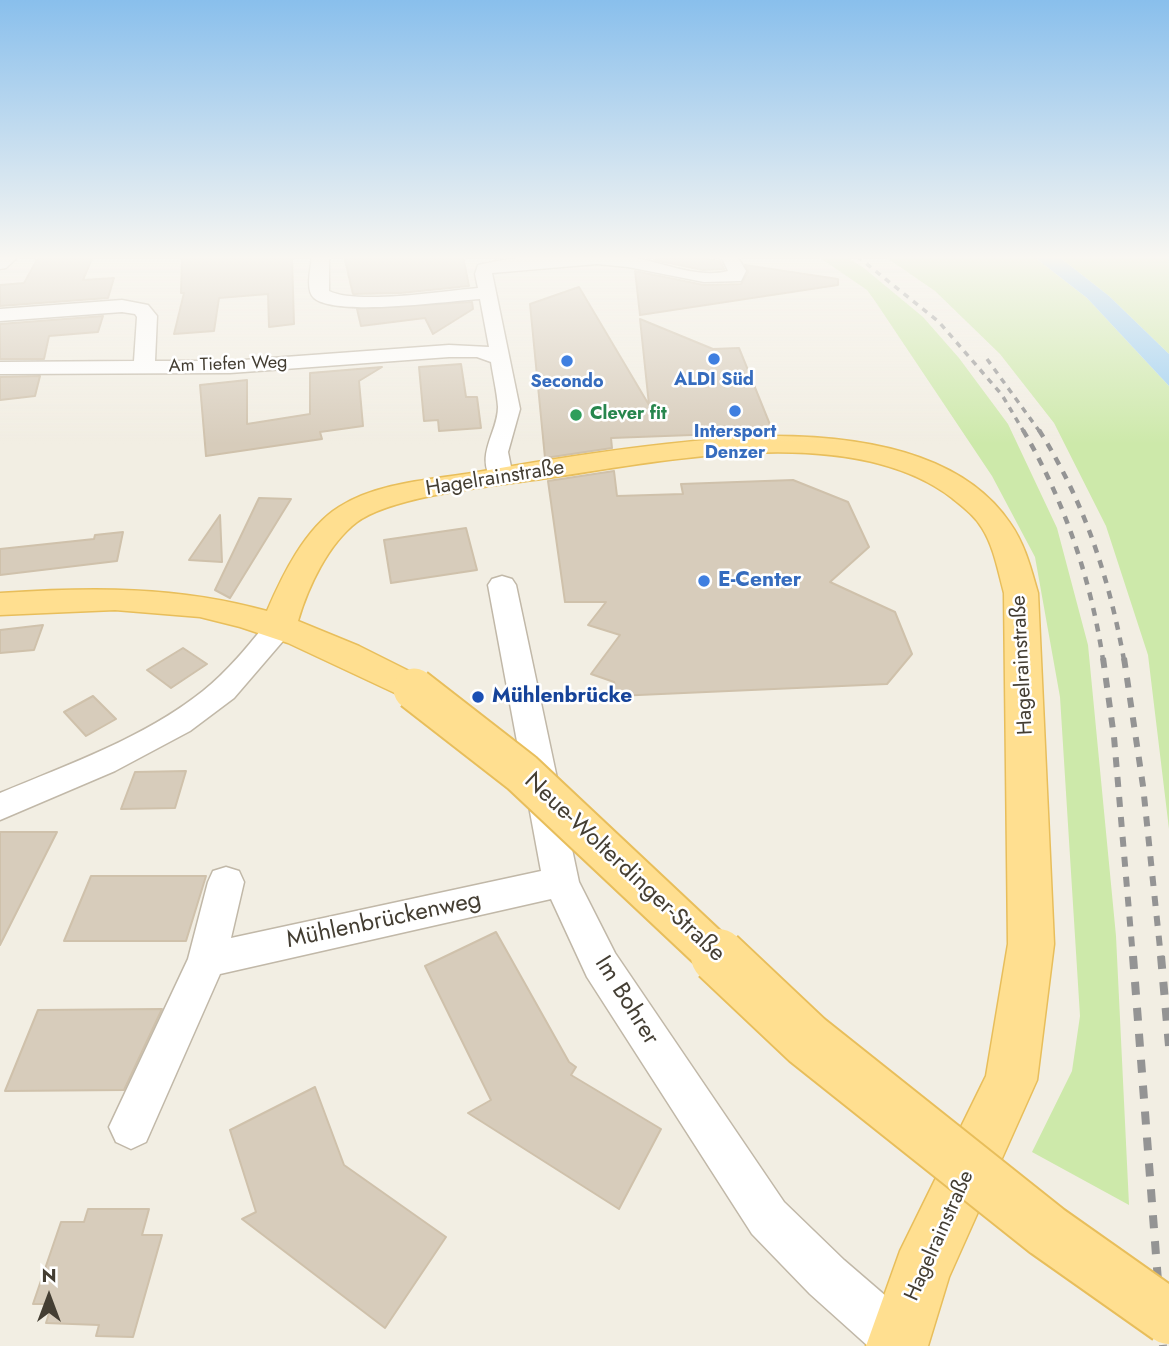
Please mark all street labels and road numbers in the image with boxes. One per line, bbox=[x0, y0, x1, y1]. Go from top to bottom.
street label: Am Tiefen Weg bbox=[168, 352, 288, 378]
street label: Hagelrainstraße bbox=[424, 456, 566, 502]
street label: Hagelrainstraße bbox=[1007, 594, 1039, 736]
street label: Neue-Wolterdinger-Straße bbox=[518, 767, 730, 969]
street label: Mühlenbrückenweg bbox=[284, 886, 484, 956]
street label: Im Bohrer bbox=[587, 951, 665, 1051]
street label: Hagelrainstraße bbox=[900, 1167, 980, 1305]

